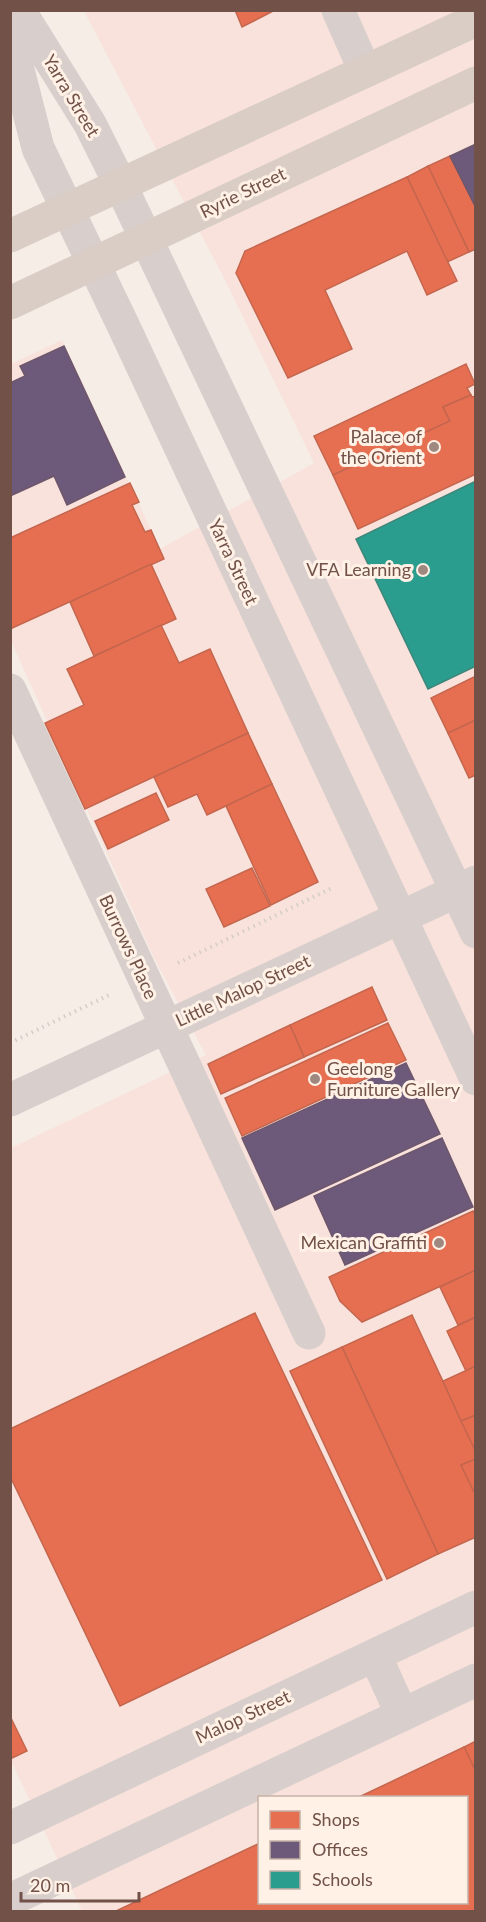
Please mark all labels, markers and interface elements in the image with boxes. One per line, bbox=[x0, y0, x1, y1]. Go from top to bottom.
street label: Yarra Street bbox=[39, 50, 105, 141]
street label: Ryrie Street bbox=[196, 162, 289, 222]
place label: Palace of the Orient bbox=[340, 425, 423, 468]
marker: Palace of the Orient bbox=[427, 440, 441, 454]
street label: Yarra Street bbox=[204, 515, 264, 608]
place label: VFA Learning bbox=[306, 558, 411, 580]
marker: VFA Learning bbox=[416, 563, 430, 577]
street label: Burrows Place bbox=[95, 891, 163, 1002]
street label: Little Malop Street bbox=[172, 949, 314, 1031]
place label: Geelong Furniture Gallery bbox=[327, 1057, 461, 1100]
marker: Geelong Furniture Gallery bbox=[308, 1072, 322, 1086]
place label: Mexican Graffiti bbox=[300, 1231, 427, 1253]
marker: Mexican Graffiti bbox=[432, 1236, 446, 1250]
street label: Malop Street bbox=[192, 1684, 294, 1748]
legend bbox=[258, 1796, 468, 1904]
text: Shops bbox=[312, 1808, 360, 1830]
text: Offices bbox=[312, 1838, 368, 1860]
scale bar bbox=[21, 1865, 140, 1903]
text: Schools bbox=[312, 1868, 373, 1890]
text: 20 m bbox=[30, 1874, 70, 1896]

